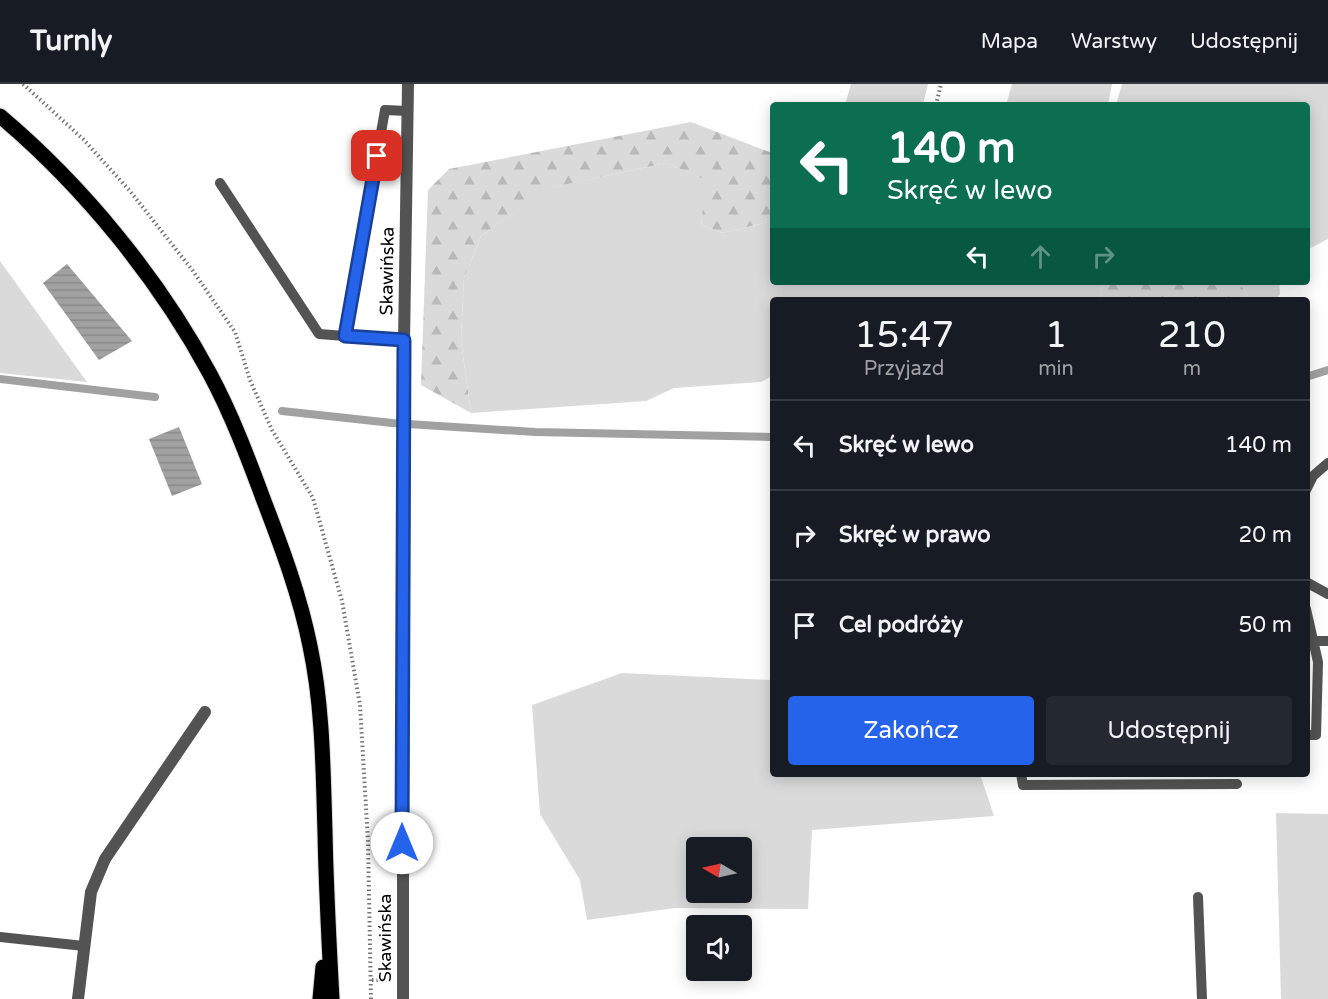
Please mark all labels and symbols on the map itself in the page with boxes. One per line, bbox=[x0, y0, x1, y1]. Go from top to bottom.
pin bbox=[351, 130, 402, 181]
street label: Skawińska bbox=[375, 227, 399, 315]
position arrow bbox=[370, 811, 434, 875]
north arrow bbox=[686, 837, 752, 903]
street label: Skawińska bbox=[374, 894, 396, 982]

